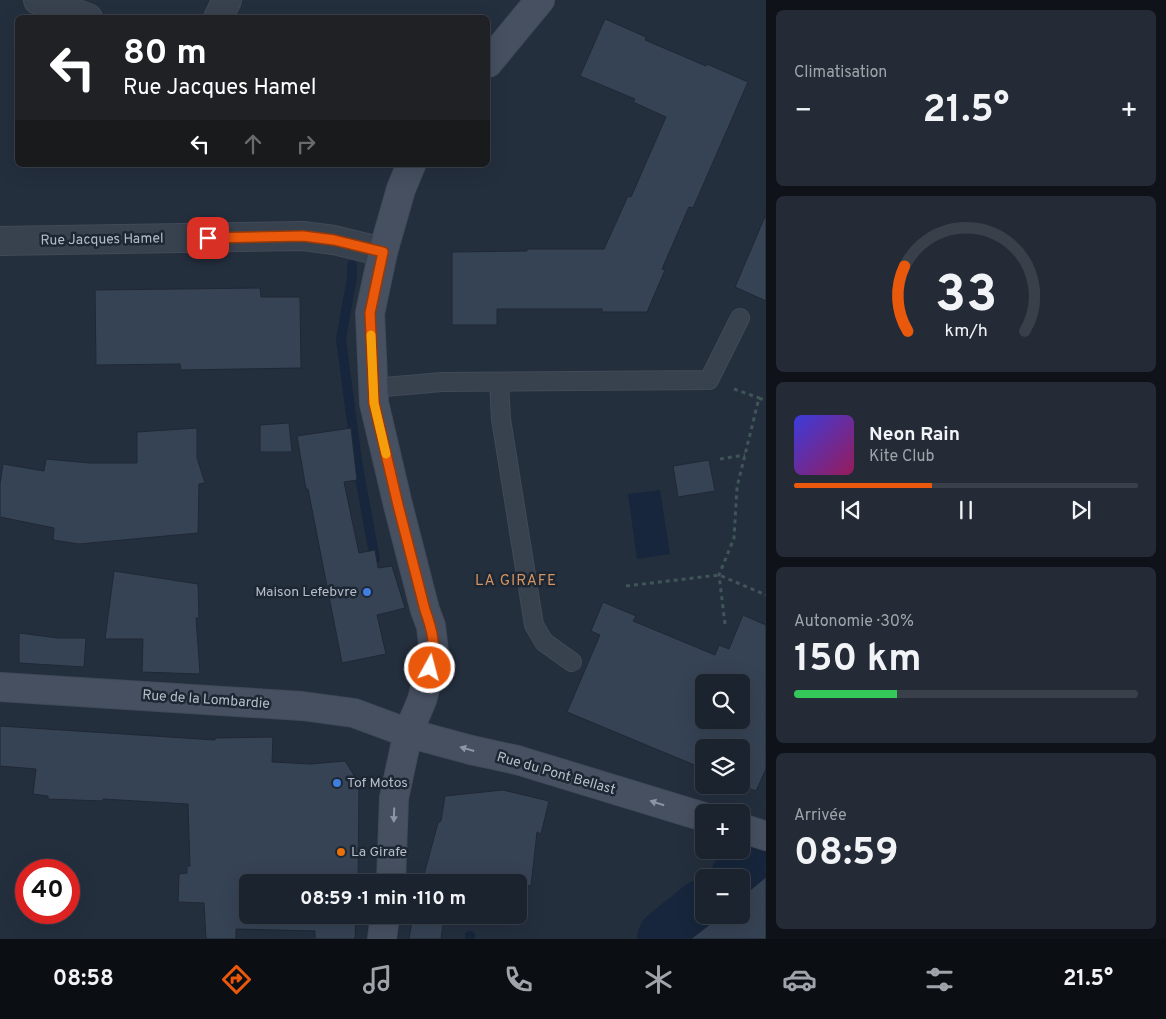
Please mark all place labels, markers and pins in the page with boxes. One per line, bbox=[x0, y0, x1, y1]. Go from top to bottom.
pin bbox=[187, 217, 229, 259]
place label: Maison Lefebvre bbox=[255, 584, 357, 601]
marker: Maison Lefebvre bbox=[361, 586, 373, 598]
place label: Tof Motos bbox=[347, 775, 408, 792]
marker: Tof Motos bbox=[331, 777, 343, 789]
place label: La Girafe bbox=[351, 844, 407, 861]
marker: La Girafe bbox=[335, 846, 347, 858]

